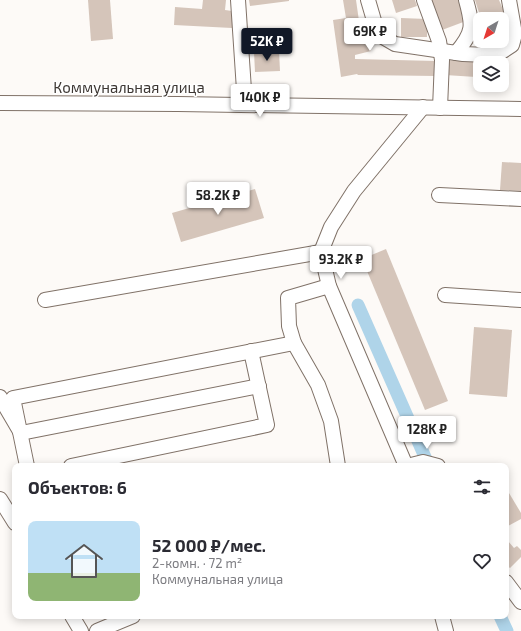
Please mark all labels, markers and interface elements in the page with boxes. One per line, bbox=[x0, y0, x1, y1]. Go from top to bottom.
north arrow bbox=[473, 12, 509, 48]
map controls bbox=[473, 12, 509, 92]
pin: 69K ₽ bbox=[342, 18, 398, 52]
text: 69K ₽ bbox=[353, 23, 387, 39]
pin: 52K ₽ bbox=[239, 28, 295, 62]
text: 52K ₽ bbox=[250, 33, 284, 49]
button: layers bbox=[473, 56, 509, 92]
street label: Коммунальная улица bbox=[53, 78, 205, 97]
pin: 140K ₽ bbox=[227, 84, 293, 118]
text: 140K ₽ bbox=[240, 89, 280, 105]
pin: 58.2K ₽ bbox=[181, 182, 255, 216]
text: 58.2K ₽ bbox=[196, 187, 240, 203]
pin: 93.2K ₽ bbox=[304, 246, 378, 280]
text: 93.2K ₽ bbox=[319, 251, 363, 267]
pin: 128K ₽ bbox=[394, 416, 460, 450]
text: 128K ₽ bbox=[407, 421, 447, 437]
icon: filters bbox=[471, 476, 493, 498]
text: Объектов: 6 bbox=[28, 477, 127, 497]
text: 52 000 ₽/мес. bbox=[152, 535, 266, 555]
icon: home bbox=[60, 537, 108, 585]
icon: heart bbox=[471, 550, 493, 572]
text: 2-комн. · 72 m² bbox=[152, 555, 242, 571]
text: Коммунальная улица bbox=[152, 571, 283, 587]

